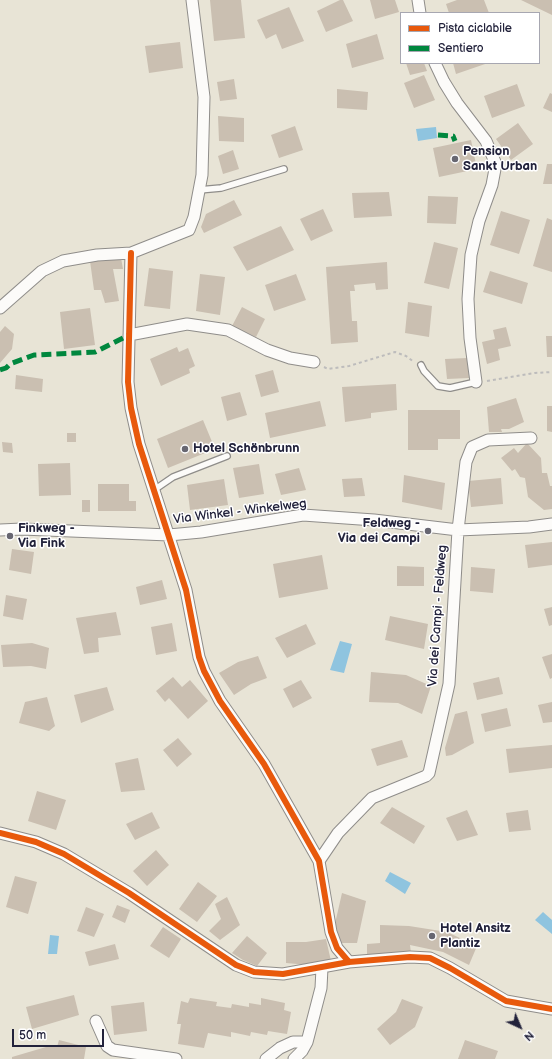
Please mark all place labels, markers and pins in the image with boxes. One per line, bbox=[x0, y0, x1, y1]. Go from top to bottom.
place label: Pension Sankt Urban bbox=[463, 144, 537, 175]
marker: Pension Sankt Urban bbox=[450, 154, 460, 164]
place label: Hotel Schönbrunn bbox=[193, 441, 299, 457]
marker: Hotel Schönbrunn bbox=[180, 444, 190, 454]
place label: Feldweg - Via dei Campi bbox=[338, 516, 420, 547]
place label: Finkweg - Via Fink bbox=[18, 521, 75, 552]
marker: Feldweg - Via dei Campi bbox=[423, 526, 433, 536]
marker: Finkweg - Via Fink bbox=[5, 531, 15, 541]
place label: Hotel Ansitz Plantiz bbox=[440, 921, 511, 952]
marker: Hotel Ansitz Plantiz bbox=[427, 931, 437, 941]

